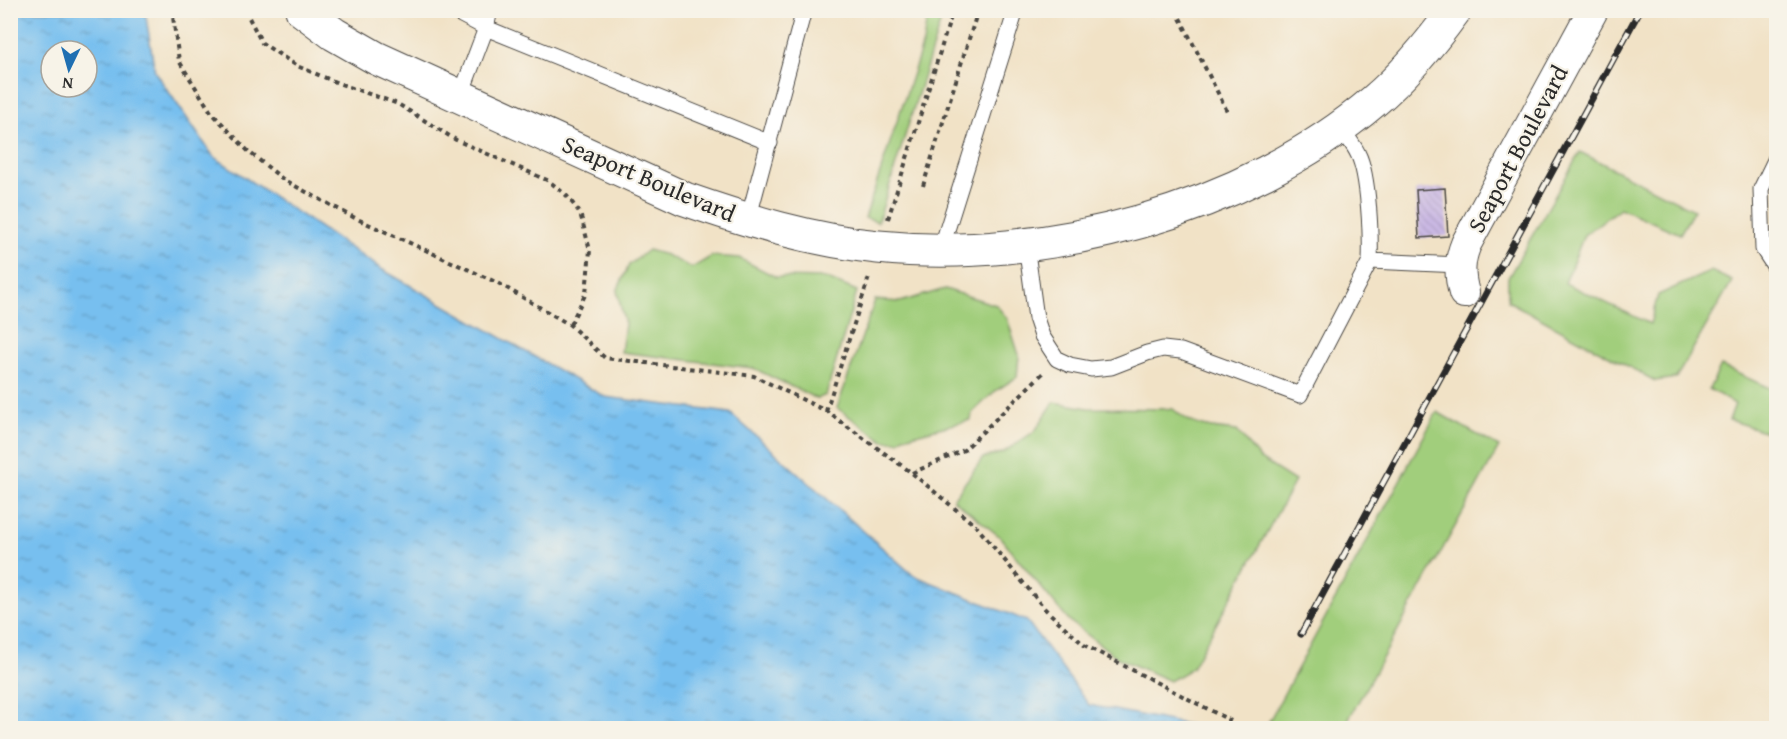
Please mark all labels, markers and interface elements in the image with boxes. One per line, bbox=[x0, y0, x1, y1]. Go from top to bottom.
north arrow bbox=[39, 39, 99, 99]
street label: Seaport Boulevard bbox=[1459, 59, 1577, 239]
text: N bbox=[61, 71, 74, 96]
street label: Seaport Boulevard bbox=[557, 126, 741, 231]

